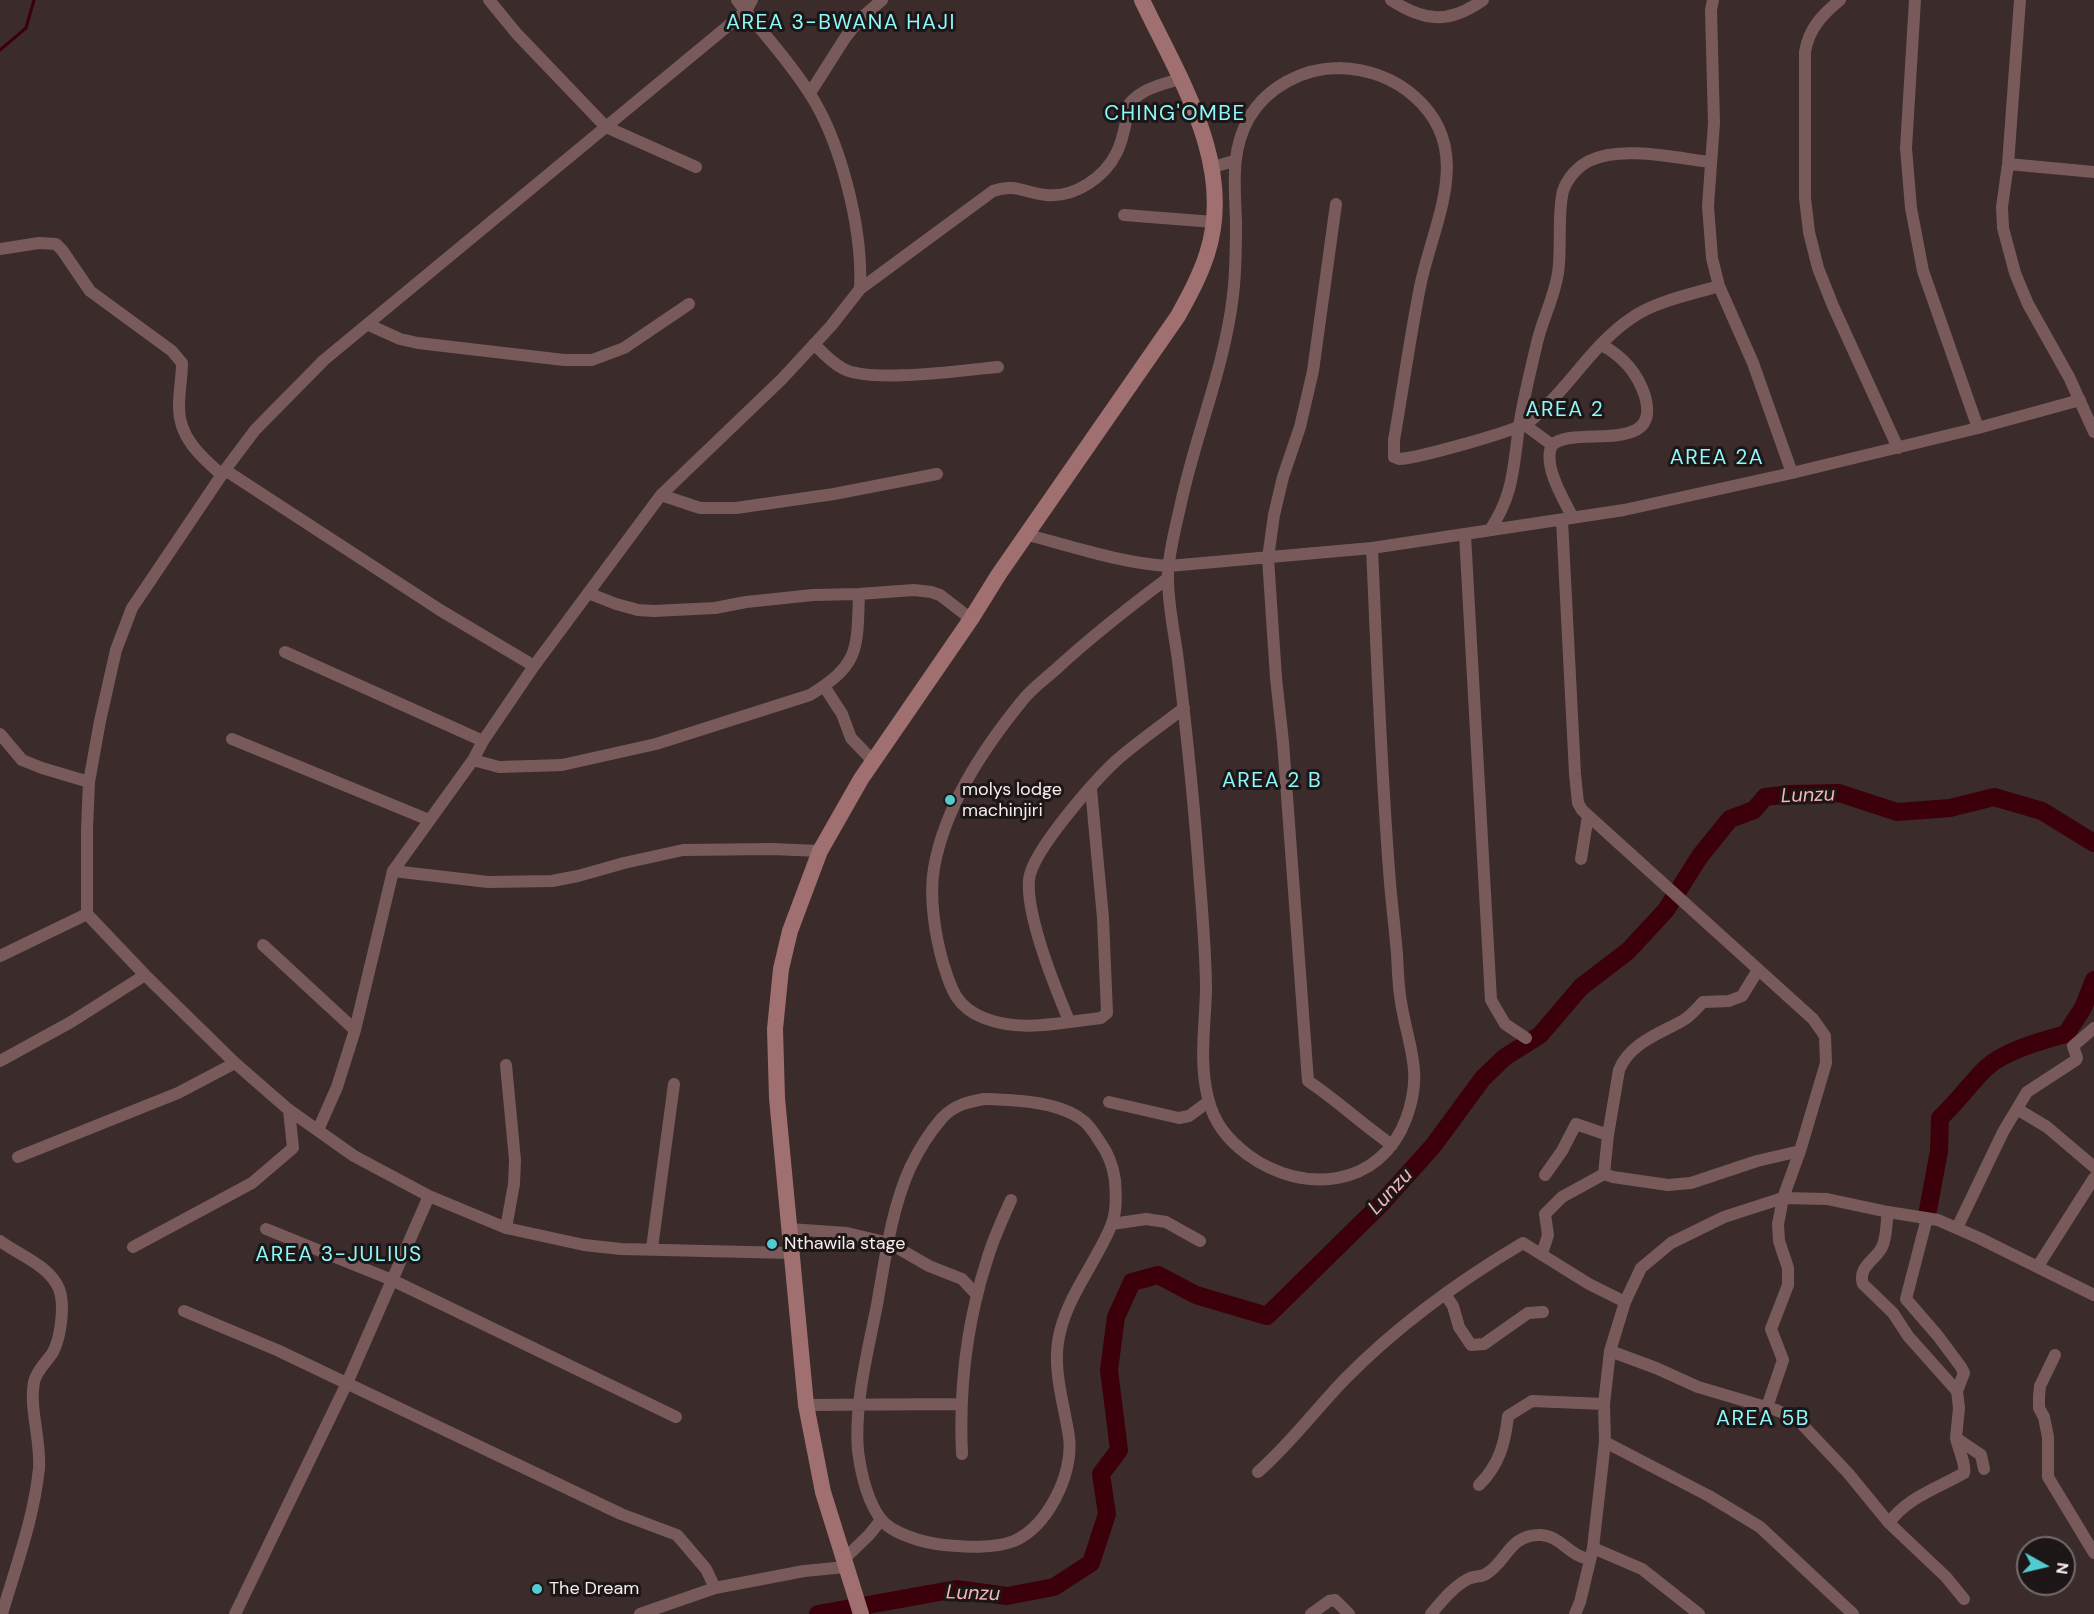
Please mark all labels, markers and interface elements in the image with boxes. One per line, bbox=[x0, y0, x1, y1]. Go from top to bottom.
district label: AREA 3-BWANA HAJI bbox=[726, 10, 956, 36]
district label: CHING'OMBE bbox=[1104, 101, 1246, 127]
district label: AREA 2 bbox=[1526, 397, 1604, 423]
district label: AREA 2A bbox=[1670, 445, 1764, 471]
district label: AREA 2 B bbox=[1222, 768, 1322, 794]
place label: molys lodge machinjiri bbox=[962, 779, 1062, 822]
water label: Lunzu bbox=[1780, 783, 1836, 809]
marker: molys lodge machinjiri bbox=[943, 793, 957, 807]
water label: Lunzu bbox=[1364, 1164, 1418, 1220]
place label: Nthawila stage bbox=[784, 1233, 905, 1255]
marker: Nthawila stage bbox=[765, 1237, 779, 1251]
district label: AREA 3-JULIUS bbox=[255, 1242, 423, 1268]
district label: AREA 5B bbox=[1716, 1406, 1810, 1432]
north arrow bbox=[2016, 1536, 2076, 1596]
text: N bbox=[2051, 1561, 2074, 1576]
place label: The Dream bbox=[549, 1578, 639, 1600]
water label: Lunzu bbox=[945, 1581, 1001, 1607]
marker: The Dream bbox=[530, 1582, 544, 1596]

